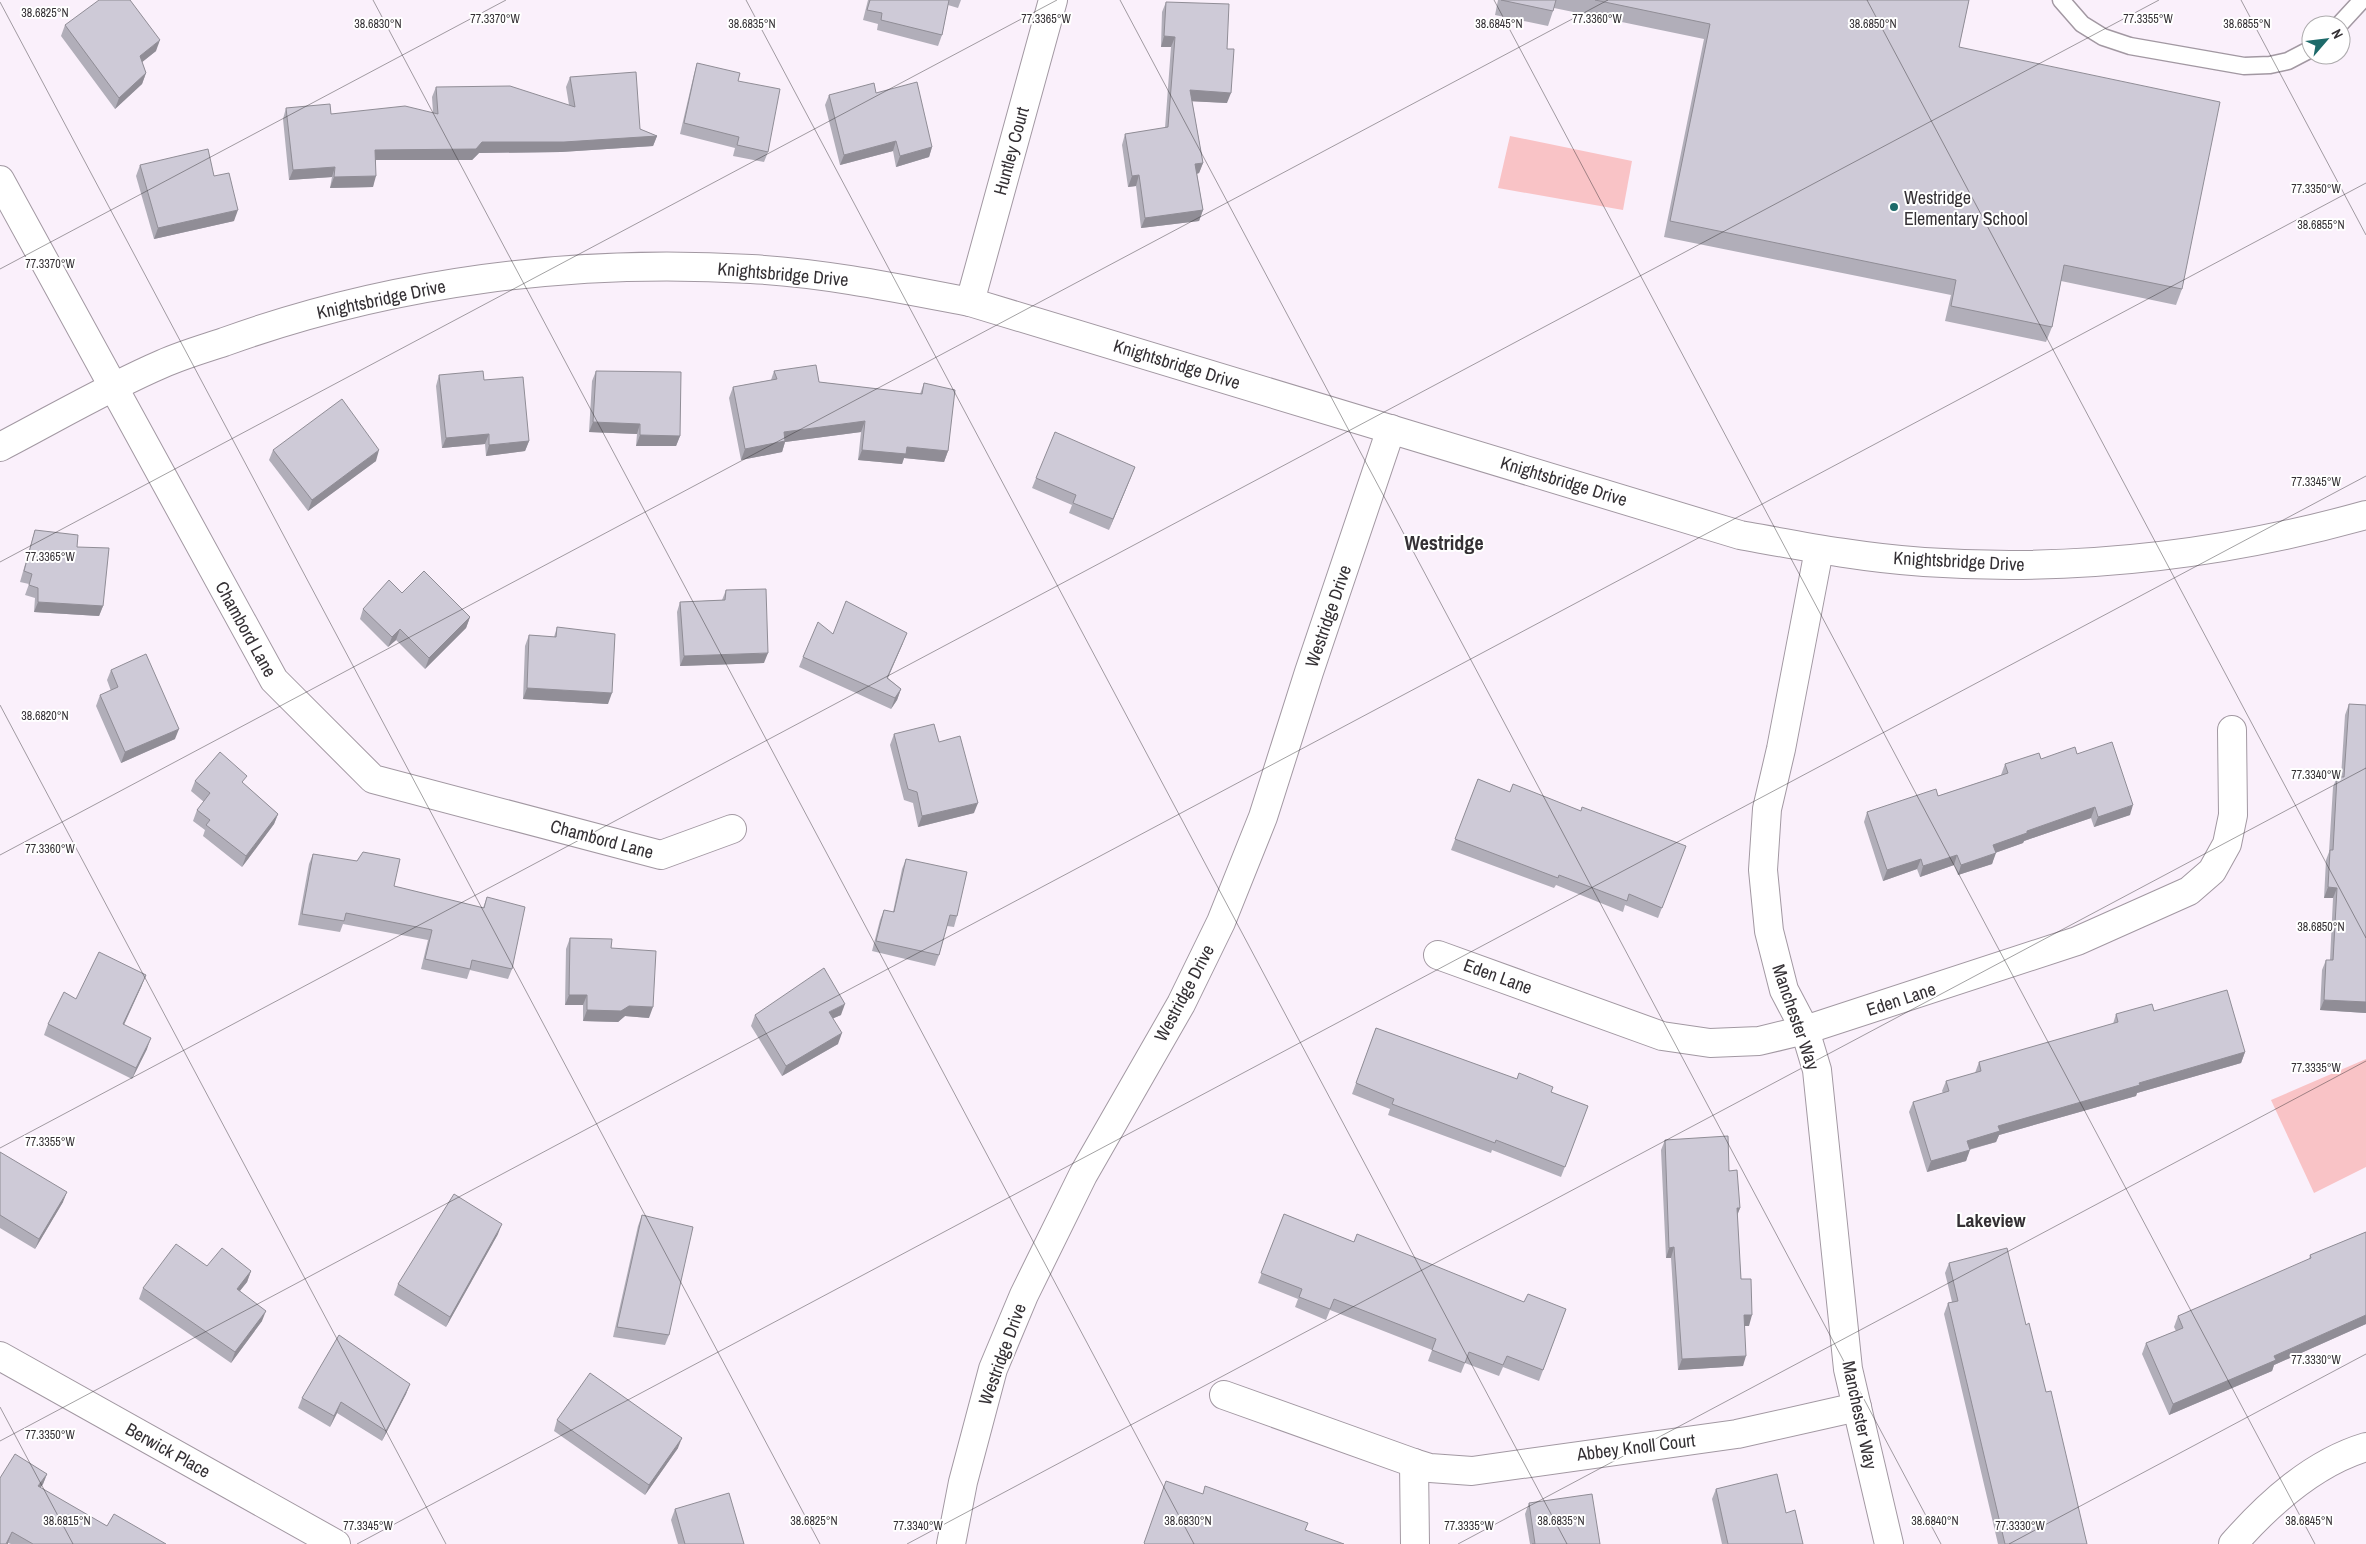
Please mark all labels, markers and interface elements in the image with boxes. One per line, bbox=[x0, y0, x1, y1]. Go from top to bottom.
text: 38.6825°N bbox=[21, 5, 69, 21]
text: 77.3370°W bbox=[470, 11, 521, 27]
text: 77.3365°W bbox=[1021, 11, 1072, 27]
text: 77.3360°W bbox=[1572, 11, 1623, 27]
text: 77.3355°W bbox=[2123, 11, 2174, 27]
north arrow bbox=[2301, 15, 2351, 65]
text: 38.6830°N bbox=[354, 16, 402, 32]
text: 38.6835°N bbox=[728, 16, 776, 32]
text: 38.6845°N bbox=[1475, 16, 1523, 32]
text: 38.6850°N bbox=[1849, 16, 1897, 32]
text: 38.6855°N bbox=[2223, 16, 2271, 32]
text: N bbox=[2328, 26, 2347, 42]
street label: Huntley Court bbox=[987, 104, 1035, 198]
text: 77.3350°W bbox=[2291, 181, 2342, 197]
place label: Westridge Elementary School bbox=[1904, 185, 2028, 231]
marker: Westridge Elementary School bbox=[1888, 201, 1900, 213]
text: 38.6855°N bbox=[2297, 217, 2345, 233]
text: 77.3370°W bbox=[25, 256, 76, 272]
street label: Knightsbridge Drive bbox=[717, 256, 849, 292]
street label: Knightsbridge Drive bbox=[314, 273, 448, 325]
street label: Knightsbridge Drive bbox=[1111, 333, 1243, 395]
street label: Knightsbridge Drive bbox=[1498, 450, 1630, 512]
text: 77.3345°W bbox=[2291, 474, 2342, 490]
district label: Westridge bbox=[1405, 529, 1484, 556]
street label: Knightsbridge Drive bbox=[1893, 545, 2025, 577]
text: 77.3365°W bbox=[25, 549, 76, 565]
street label: Westridge Drive bbox=[1299, 562, 1357, 670]
street label: Chambord Lane bbox=[209, 577, 283, 681]
text: 38.6820°N bbox=[21, 708, 69, 724]
text: 77.3340°W bbox=[2291, 767, 2342, 783]
street label: Chambord Lane bbox=[548, 813, 656, 865]
text: 77.3360°W bbox=[25, 841, 76, 857]
text: 38.6850°N bbox=[2297, 919, 2345, 935]
street label: Westridge Drive bbox=[1148, 940, 1220, 1046]
street label: Eden Lane bbox=[1460, 952, 1536, 1000]
street label: Manchester Way bbox=[1766, 961, 1826, 1074]
street label: Eden Lane bbox=[1863, 976, 1939, 1022]
text: 77.3335°W bbox=[2291, 1060, 2342, 1076]
text: 77.3355°W bbox=[25, 1134, 76, 1150]
district label: Lakeview bbox=[1956, 1207, 2027, 1233]
street label: Westridge Drive bbox=[972, 1300, 1032, 1408]
text: 77.3330°W bbox=[2291, 1352, 2342, 1368]
street label: Manchester Way bbox=[1836, 1359, 1884, 1472]
street label: Berwick Place bbox=[121, 1416, 215, 1484]
text: 77.3350°W bbox=[25, 1427, 76, 1443]
street label: Abbey Knoll Court bbox=[1574, 1427, 1697, 1467]
text: 38.6815°N bbox=[43, 1513, 91, 1529]
text: 38.6825°N bbox=[790, 1513, 838, 1529]
text: 38.6830°N bbox=[1164, 1513, 1212, 1529]
text: 38.6835°N bbox=[1537, 1513, 1585, 1529]
text: 38.6840°N bbox=[1911, 1513, 1959, 1529]
text: 38.6845°N bbox=[2285, 1513, 2333, 1529]
text: 77.3345°W bbox=[343, 1518, 394, 1534]
text: 77.3340°W bbox=[893, 1518, 944, 1534]
text: 77.3335°W bbox=[1444, 1518, 1495, 1534]
text: 77.3330°W bbox=[1995, 1518, 2046, 1534]

